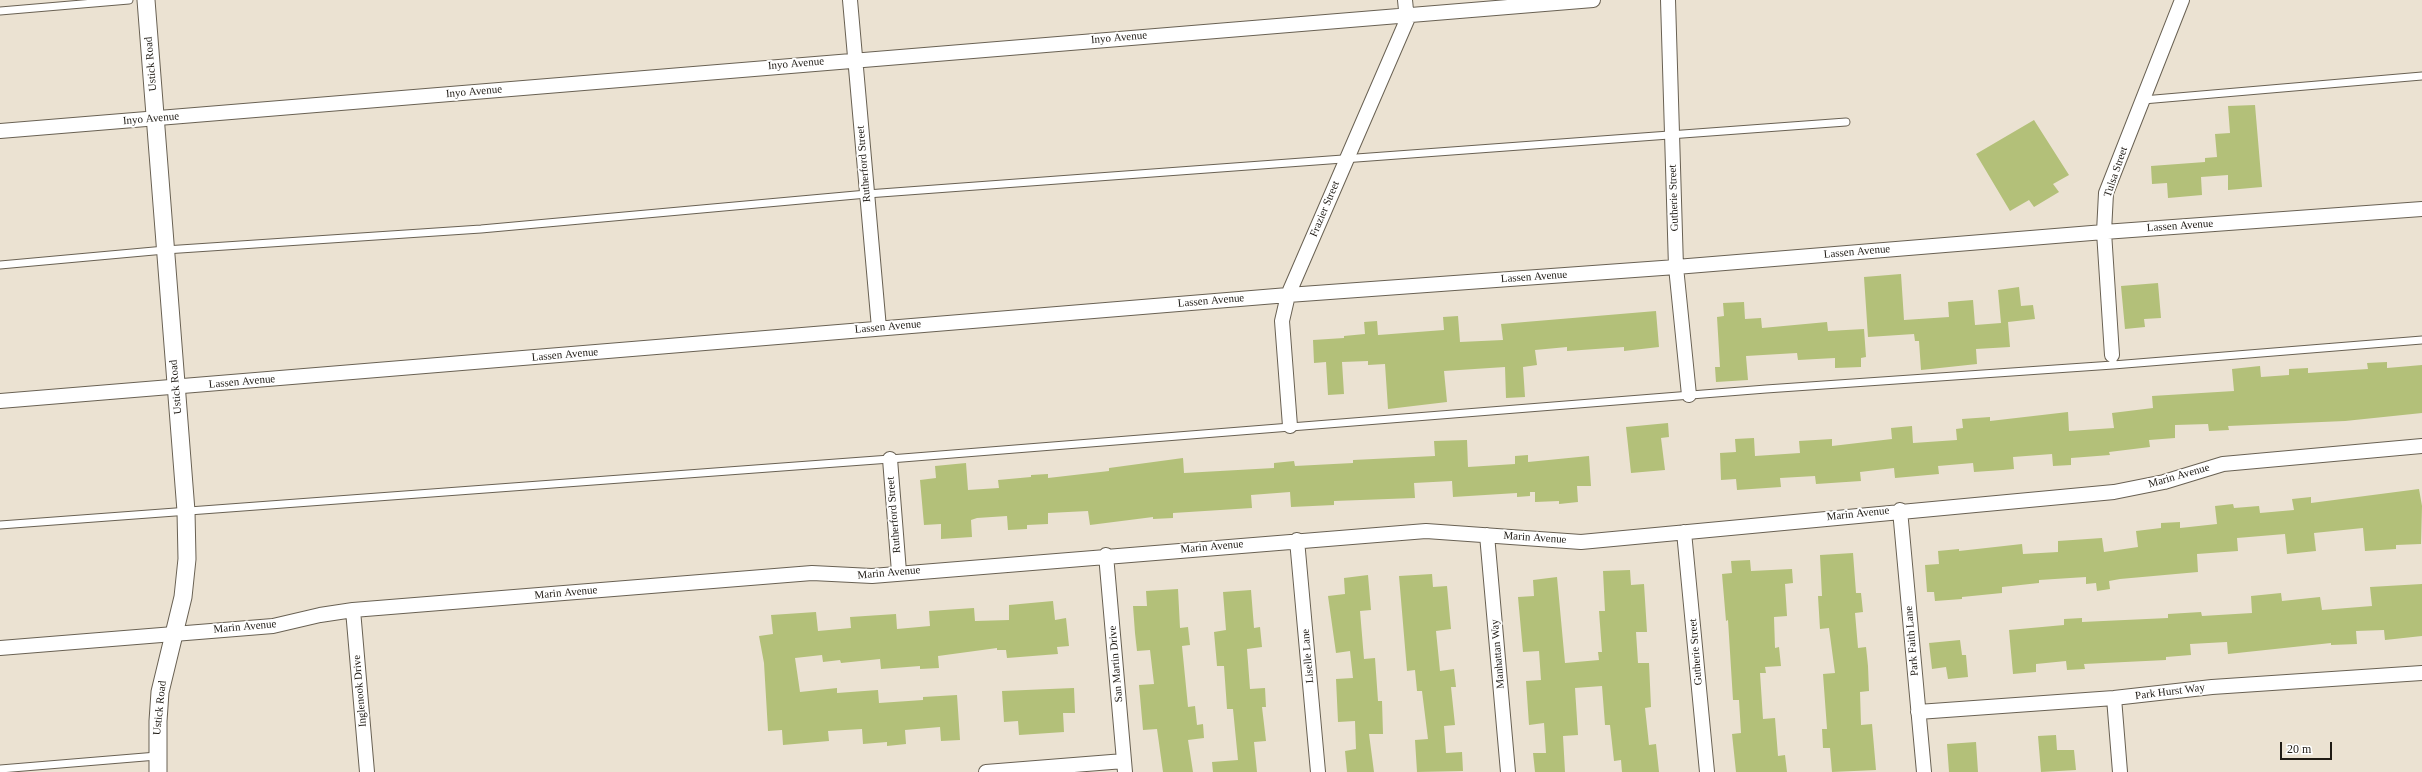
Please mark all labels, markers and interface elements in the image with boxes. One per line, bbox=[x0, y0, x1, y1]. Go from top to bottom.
street label: Inyo Avenue bbox=[1090, 29, 1148, 47]
street label: Ustick Road bbox=[142, 36, 160, 92]
street label: Inyo Avenue bbox=[767, 55, 825, 73]
street label: Inyo Avenue bbox=[445, 83, 503, 101]
street label: Inyo Avenue bbox=[122, 110, 180, 128]
street label: Rutherford Street bbox=[854, 125, 874, 203]
street label: Tulsa Street bbox=[2101, 145, 2131, 199]
street label: Gutherie Street bbox=[1666, 164, 1682, 232]
street label: Frazier Street bbox=[1307, 179, 1343, 239]
street label: Lassen Avenue bbox=[2146, 217, 2214, 235]
street label: Lassen Avenue bbox=[1823, 243, 1891, 261]
street label: Lassen Avenue bbox=[1500, 268, 1568, 286]
street label: Lassen Avenue bbox=[1177, 292, 1245, 310]
street label: Lassen Avenue bbox=[854, 318, 922, 336]
street label: Lassen Avenue bbox=[531, 346, 599, 364]
street label: Ustick Road bbox=[167, 359, 185, 415]
street label: Lassen Avenue bbox=[208, 373, 276, 391]
street label: Marin Avenue bbox=[2147, 461, 2211, 491]
street label: Rutherford Street bbox=[884, 476, 904, 554]
street label: Marin Avenue bbox=[1826, 504, 1890, 524]
street label: Marin Avenue bbox=[1503, 529, 1567, 547]
street label: Marin Avenue bbox=[1180, 538, 1244, 556]
street label: Marin Avenue bbox=[857, 564, 921, 582]
street label: Marin Avenue bbox=[534, 584, 598, 602]
street label: Park Faith Lane bbox=[1902, 605, 1922, 677]
street label: Marin Avenue bbox=[213, 618, 277, 636]
street label: Gutherie Street bbox=[1687, 618, 1705, 686]
street label: Manhattan Way bbox=[1488, 619, 1508, 689]
street label: San Martin Drive bbox=[1106, 625, 1126, 703]
street label: Liselle Lane bbox=[1299, 628, 1317, 684]
street label: Inglenook Drive bbox=[350, 654, 370, 728]
street label: Ustick Road bbox=[151, 680, 169, 736]
street label: Park Hurst Way bbox=[2134, 681, 2206, 703]
scale bar bbox=[2282, 734, 2334, 760]
text: 20 m bbox=[2287, 742, 2311, 756]

